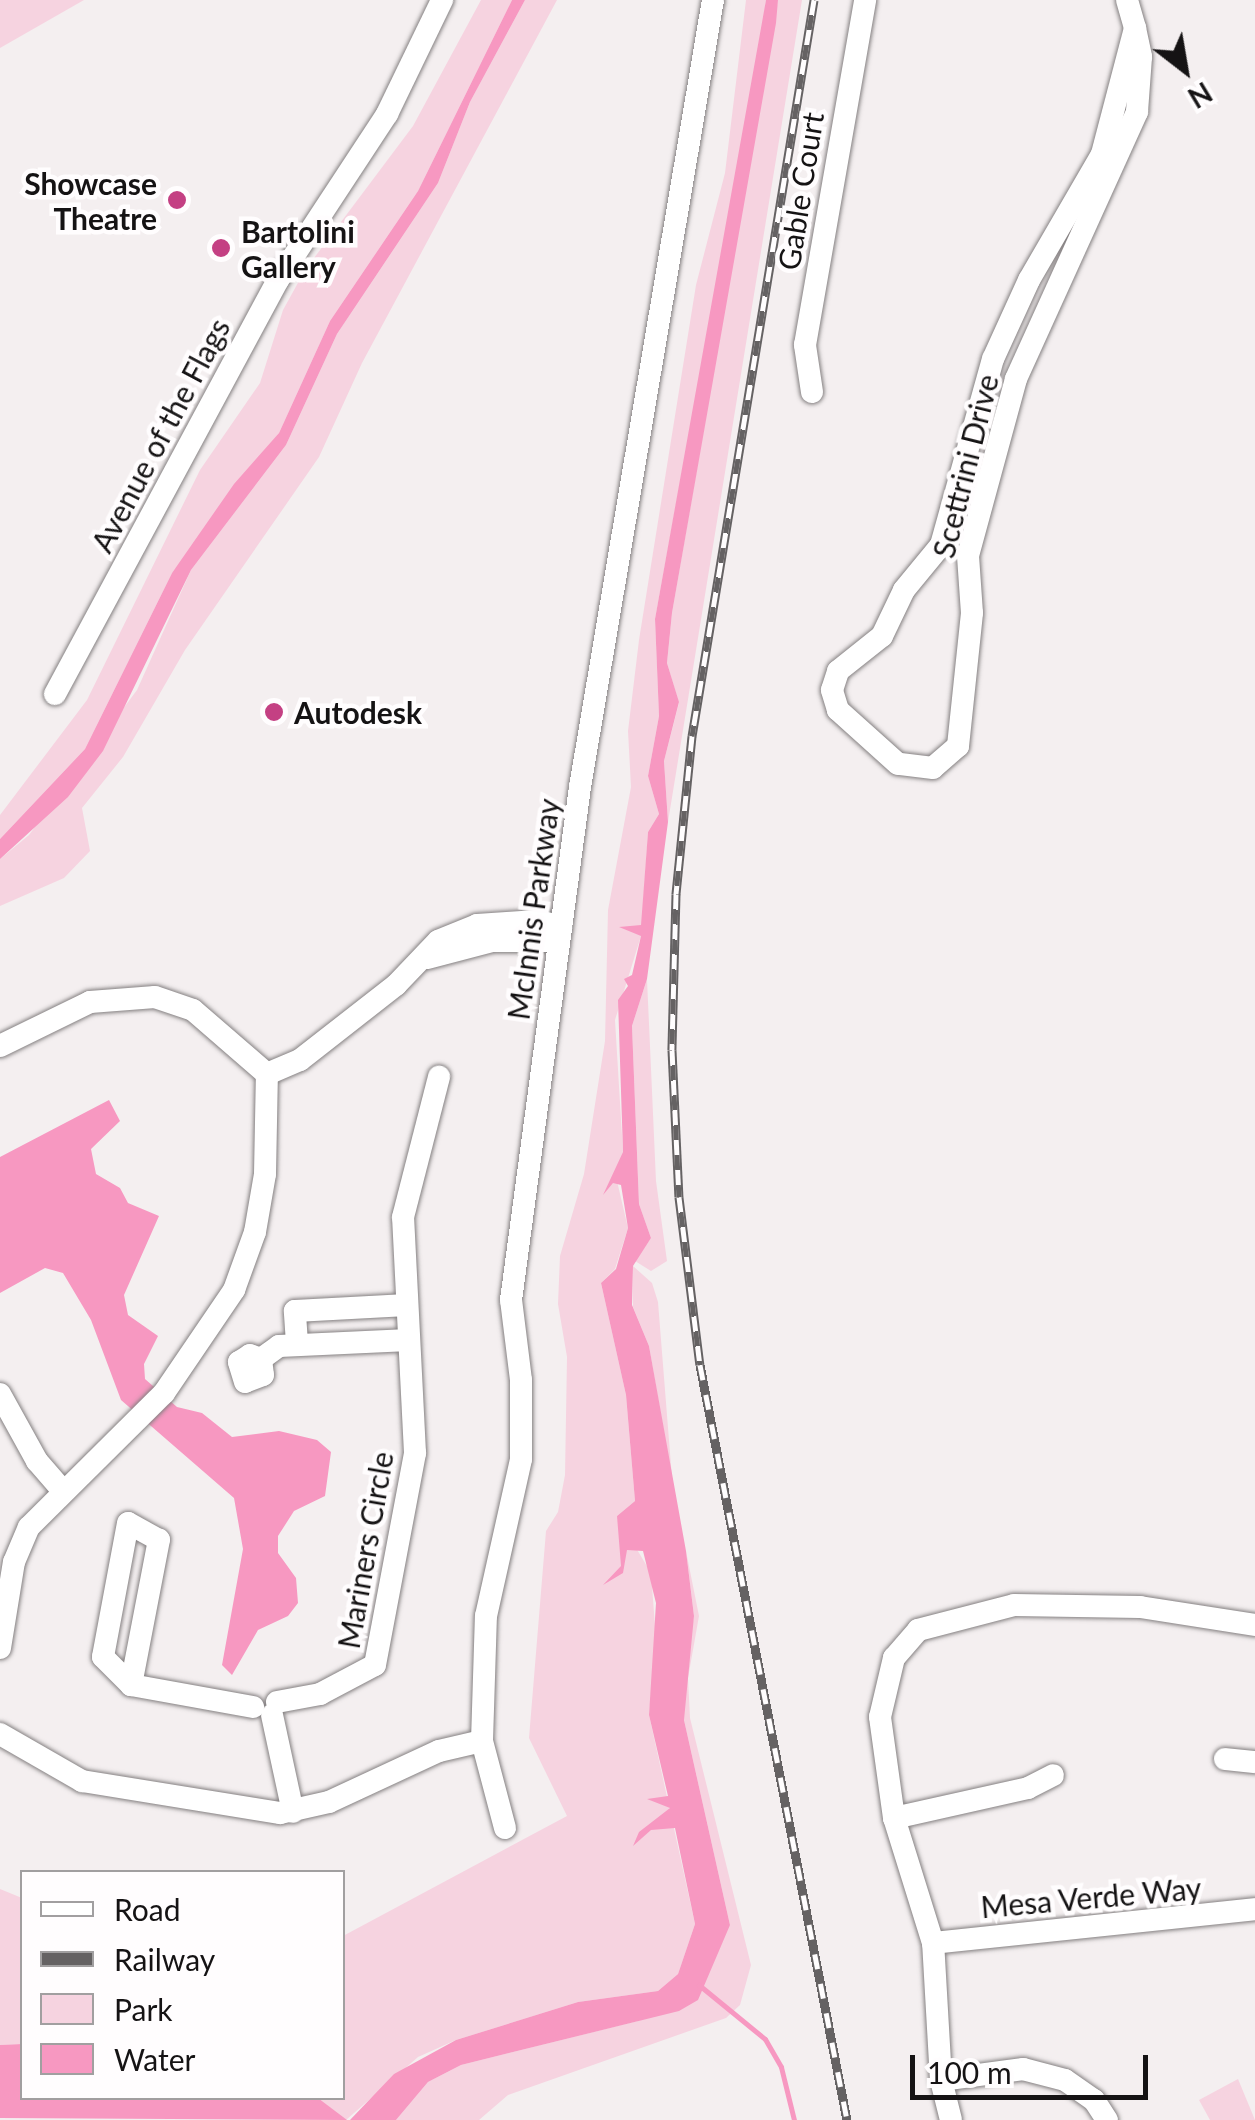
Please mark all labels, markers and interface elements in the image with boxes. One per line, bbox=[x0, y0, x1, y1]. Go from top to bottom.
north arrow bbox=[1135, 20, 1235, 120]
text: N bbox=[1182, 76, 1218, 116]
street label: Gable Court bbox=[770, 110, 830, 272]
place label: Showcase Theatre bbox=[24, 165, 157, 236]
marker: Showcase Theatre bbox=[166, 189, 188, 211]
place label: Bartolini Gallery bbox=[241, 213, 355, 284]
marker: Bartolini Gallery bbox=[210, 237, 232, 259]
street label: Avenue of the Flags bbox=[83, 312, 237, 558]
street label: Scettrini Drive bbox=[925, 371, 1005, 561]
place label: Autodesk bbox=[294, 694, 422, 730]
marker: Autodesk bbox=[263, 701, 285, 723]
street label: McInnis Parkway bbox=[500, 796, 566, 1022]
street label: Mariners Circle bbox=[330, 1449, 400, 1651]
street label: Mesa Verde Way bbox=[978, 1869, 1204, 1925]
legend bbox=[20, 1870, 345, 2100]
text: Road bbox=[114, 1891, 181, 1927]
text: Railway bbox=[114, 1941, 215, 1977]
text: Park bbox=[114, 1991, 173, 2027]
scale bar bbox=[915, 2035, 1152, 2097]
text: Water bbox=[114, 2041, 196, 2077]
text: 100 m bbox=[927, 2054, 1012, 2090]

